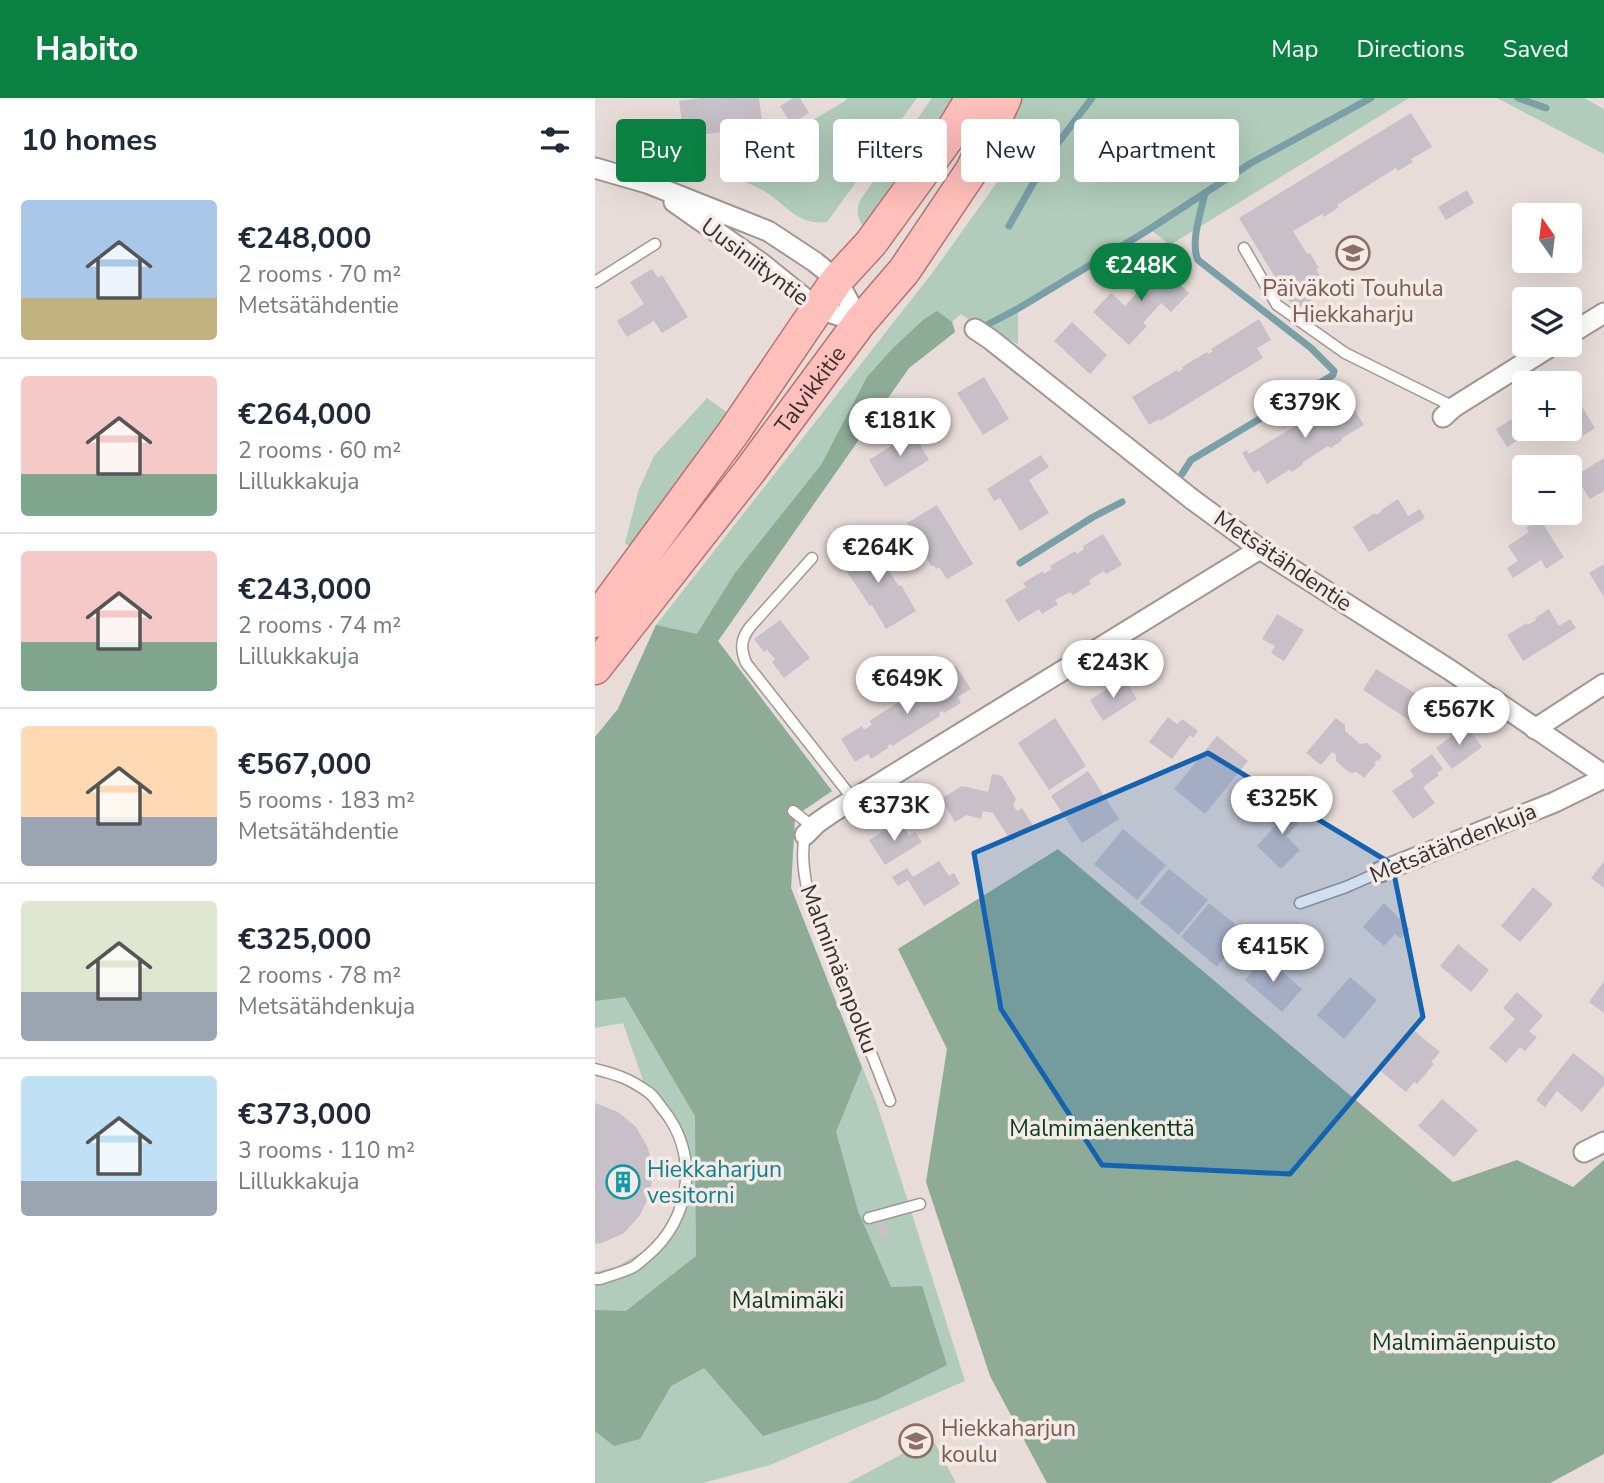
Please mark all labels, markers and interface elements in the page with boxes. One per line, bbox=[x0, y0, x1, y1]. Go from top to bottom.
text: Habito bbox=[35, 27, 138, 72]
text: Map bbox=[1271, 33, 1318, 65]
text: Directions bbox=[1356, 33, 1465, 65]
text: Saved bbox=[1503, 33, 1569, 65]
chip: Buy bbox=[616, 119, 706, 182]
chip: Rent bbox=[720, 119, 819, 182]
chip: Filters bbox=[833, 119, 947, 182]
chip: New bbox=[961, 119, 1060, 182]
chip: Apartment bbox=[1074, 119, 1239, 182]
text: 10 homes bbox=[21, 120, 157, 161]
icon: filters bbox=[536, 121, 574, 159]
north arrow bbox=[1512, 203, 1582, 273]
map controls bbox=[1512, 203, 1582, 525]
street label: Uusiniityntie bbox=[694, 211, 816, 313]
text: €248,000 bbox=[238, 218, 371, 259]
icon: home bbox=[77, 228, 161, 312]
school or university icon: Päiväkoti Touhula Hiekkaharju bbox=[1334, 234, 1372, 272]
pin: €248K bbox=[1092, 244, 1190, 303]
text: €248K bbox=[1106, 250, 1176, 281]
text: 2 rooms · 70 m² bbox=[238, 259, 401, 290]
place label: Päiväkoti Touhula Hiekkaharju bbox=[1262, 273, 1444, 330]
button: layers bbox=[1512, 287, 1582, 357]
text: Metsätähdentie bbox=[238, 290, 399, 321]
street label: Talvikkitie bbox=[767, 339, 853, 440]
button: + bbox=[1512, 371, 1582, 441]
pin: €379K bbox=[1256, 380, 1354, 440]
text: €379K bbox=[1270, 387, 1340, 418]
text: €264,000 bbox=[238, 394, 371, 435]
pin: €181K bbox=[851, 398, 949, 458]
icon: home bbox=[77, 404, 161, 488]
text: €181K bbox=[865, 405, 935, 436]
text: 2 rooms · 60 m² bbox=[238, 435, 401, 466]
button: − bbox=[1512, 455, 1582, 525]
text: Lillukkakuja bbox=[238, 466, 359, 497]
street label: Metsätähdentie bbox=[1208, 503, 1358, 619]
pin: €264K bbox=[829, 526, 927, 585]
text: €264K bbox=[843, 532, 913, 563]
text: €243,000 bbox=[238, 569, 371, 610]
icon: home bbox=[77, 579, 161, 663]
text: 2 rooms · 74 m² bbox=[238, 610, 401, 641]
pin: €243K bbox=[1064, 640, 1162, 700]
text: Lillukkakuja bbox=[238, 641, 359, 672]
text: €243K bbox=[1078, 647, 1148, 678]
pin: €649K bbox=[858, 656, 956, 716]
text: €649K bbox=[872, 663, 942, 694]
pin: €567K bbox=[1410, 688, 1508, 747]
text: €567K bbox=[1424, 694, 1494, 725]
text: €567,000 bbox=[238, 744, 371, 785]
icon: home bbox=[77, 754, 161, 838]
pin: €325K bbox=[1233, 776, 1331, 836]
text: €325K bbox=[1247, 783, 1317, 814]
pin: €373K bbox=[845, 784, 943, 843]
text: 5 rooms · 183 m² bbox=[238, 785, 415, 816]
text: €373K bbox=[859, 790, 929, 821]
street label: Metsätähdenkuja bbox=[1365, 795, 1541, 891]
text: Metsätähdentie bbox=[238, 816, 399, 847]
street label: Malmimäenpolku bbox=[793, 880, 885, 1058]
text: €325,000 bbox=[238, 919, 371, 960]
pin: €415K bbox=[1224, 924, 1322, 984]
icon: home bbox=[77, 929, 161, 1013]
text: €415K bbox=[1238, 931, 1308, 962]
text: 2 rooms · 78 m² bbox=[238, 960, 401, 991]
text: Metsätähdenkuja bbox=[238, 991, 415, 1022]
text: €373,000 bbox=[238, 1094, 371, 1135]
icon: home bbox=[77, 1104, 161, 1188]
park label: Malmimäenkenttä bbox=[1009, 1113, 1195, 1144]
text: 3 rooms · 110 m² bbox=[238, 1135, 415, 1166]
place label: Hiekkaharjun vesitorni bbox=[647, 1154, 782, 1211]
building icon: Hiekkaharjun vesitorni bbox=[604, 1163, 642, 1201]
text: Lillukkakuja bbox=[238, 1166, 359, 1197]
park label: Malmimäki bbox=[732, 1285, 844, 1316]
park label: Malmimäenpuisto bbox=[1372, 1327, 1556, 1358]
place label: Hiekkaharjun koulu bbox=[941, 1413, 1076, 1470]
school or university icon: Hiekkaharjun koulu bbox=[897, 1422, 935, 1460]

